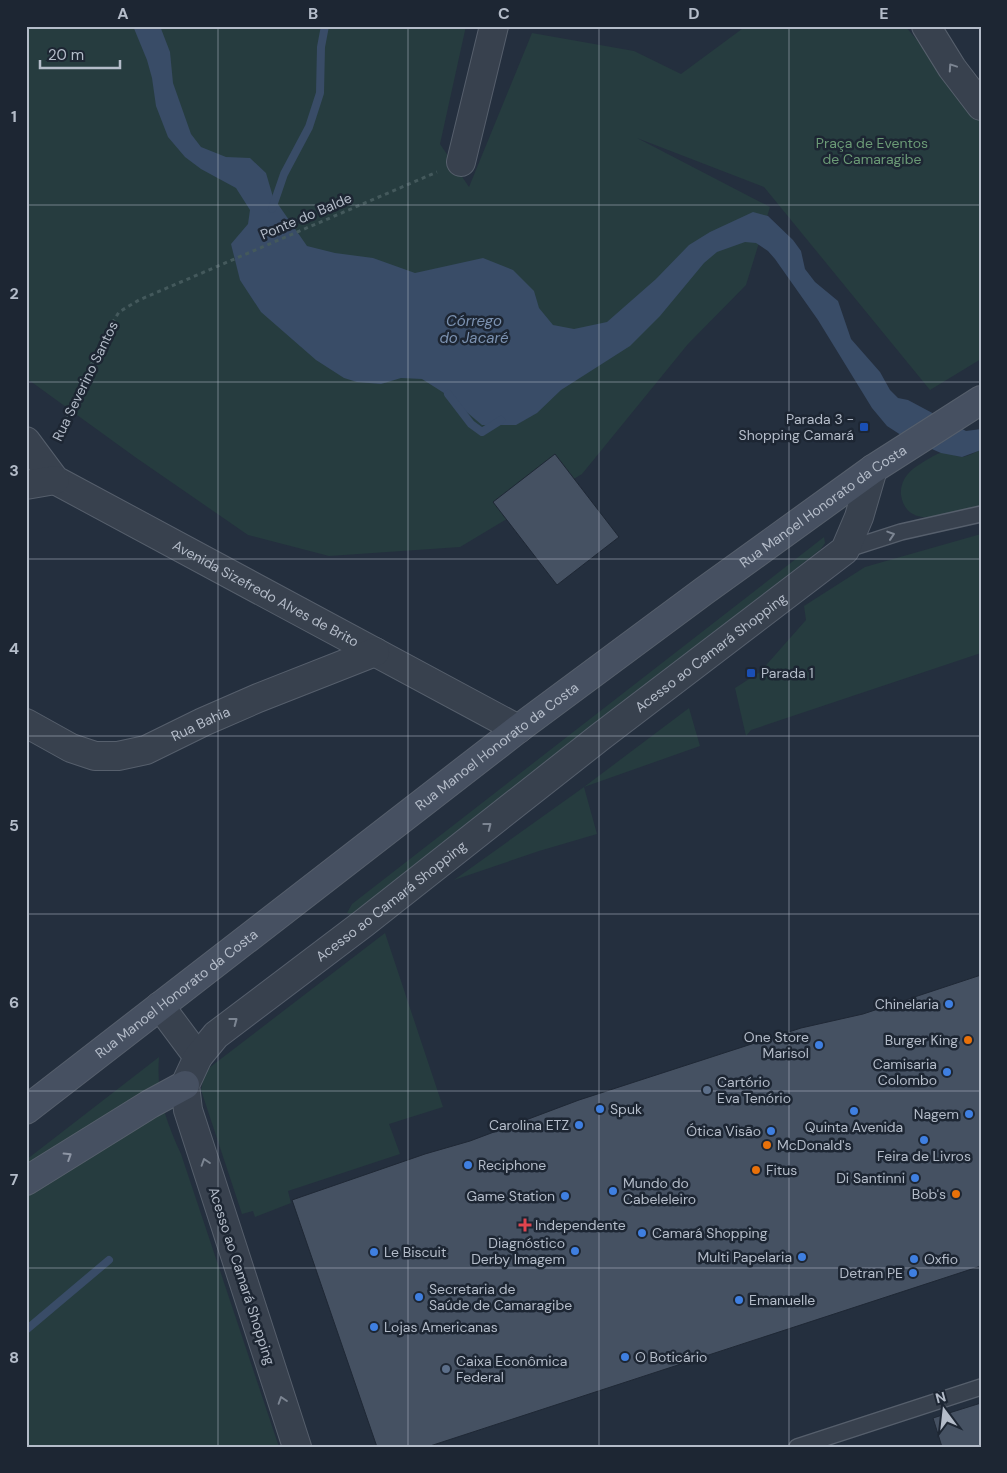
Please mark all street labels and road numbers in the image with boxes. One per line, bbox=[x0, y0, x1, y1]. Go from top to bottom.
street label: Ponte do Balde bbox=[258, 189, 355, 243]
street label: Rua Severino Santos bbox=[48, 318, 122, 444]
street label: Rua Manoel Honorato da Costa bbox=[736, 441, 910, 572]
street label: Avenida Sizefredo Alves de Brito bbox=[170, 536, 362, 651]
street label: Acesso ao Camará Shopping bbox=[631, 589, 790, 716]
street label: Rua Manoel Honorato da Costa bbox=[412, 678, 582, 814]
street label: Rua Bahia bbox=[168, 702, 233, 745]
street label: Acesso ao Camará Shopping bbox=[312, 837, 470, 965]
street label: Rua Manoel Honorato da Costa bbox=[91, 925, 261, 1062]
street label: Acesso ao Camará Shopping bbox=[205, 1185, 279, 1367]

